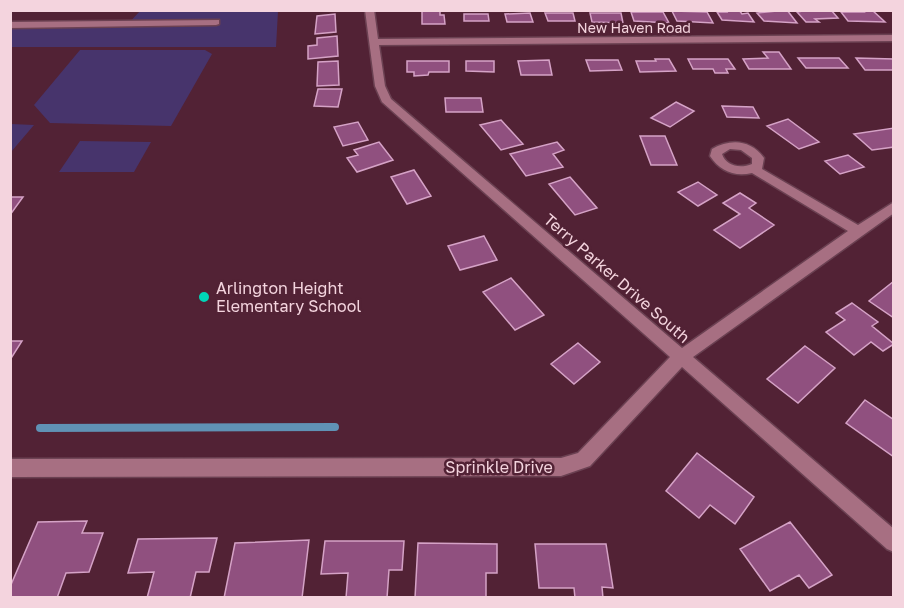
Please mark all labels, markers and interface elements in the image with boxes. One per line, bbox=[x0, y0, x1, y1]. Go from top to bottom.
street label: New Haven Road bbox=[577, 19, 691, 36]
street label: Terry Parker Drive South bbox=[540, 209, 694, 347]
place label: Arlington Height Elementary School bbox=[216, 278, 361, 316]
marker: Arlington Height Elementary School bbox=[197, 290, 211, 304]
street label: Sprinkle Drive bbox=[445, 457, 553, 477]

